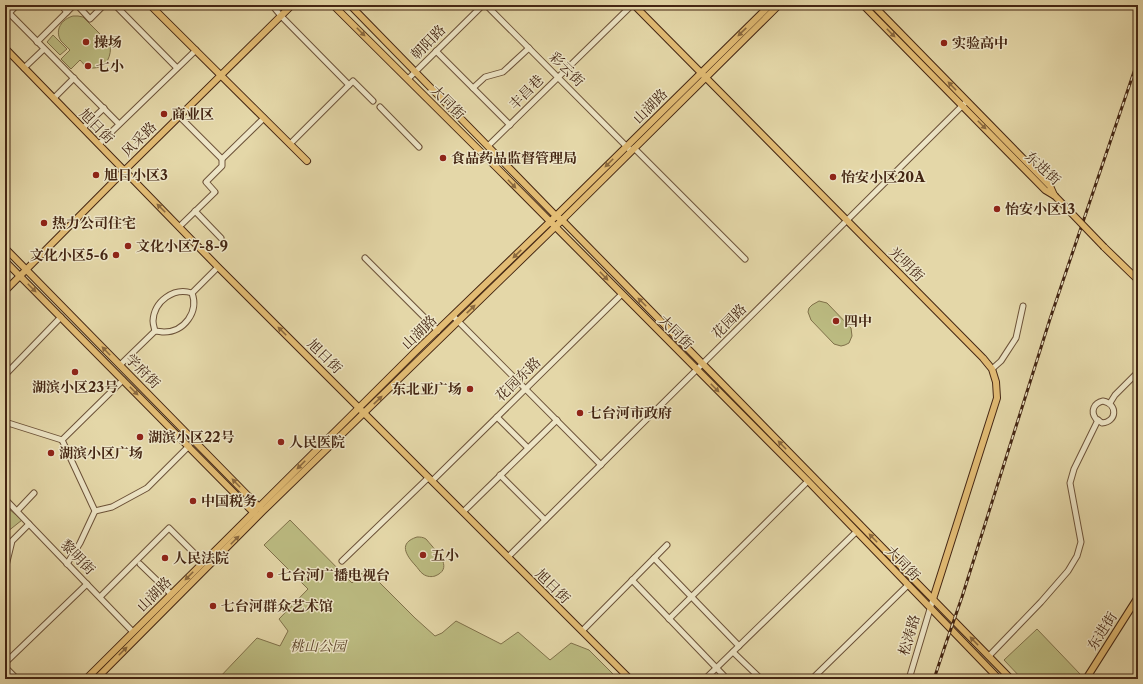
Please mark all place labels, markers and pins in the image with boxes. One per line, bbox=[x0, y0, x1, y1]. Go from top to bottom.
place label: 操场 bbox=[94, 33, 122, 51]
place label: 实验高中 bbox=[952, 34, 1008, 52]
marker: 操场 bbox=[81, 37, 91, 47]
marker: 实验高中 bbox=[939, 38, 949, 48]
place label: 七小 bbox=[96, 57, 124, 75]
marker: 七小 bbox=[83, 61, 93, 71]
place label: 商业区 bbox=[172, 105, 214, 123]
marker: 商业区 bbox=[159, 109, 169, 119]
place label: 食品药品监督管理局 bbox=[451, 149, 577, 167]
marker: 食品药品监督管理局 bbox=[438, 153, 448, 163]
place label: 旭日小区3 bbox=[104, 166, 168, 184]
place label: 怡安小区20A bbox=[841, 168, 926, 186]
marker: 旭日小区3 bbox=[91, 170, 101, 180]
marker: 怡安小区20A bbox=[828, 172, 838, 182]
place label: 怡安小区13 bbox=[1005, 200, 1075, 218]
marker: 怡安小区13 bbox=[992, 204, 1002, 214]
place label: 热力公司住宅 bbox=[52, 214, 136, 232]
marker: 热力公司住宅 bbox=[39, 218, 49, 228]
place label: 文化小区7-8-9 bbox=[136, 237, 228, 255]
marker: 文化小区7-8-9 bbox=[123, 241, 133, 251]
place label: 文化小区5-6 bbox=[30, 246, 108, 264]
marker: 文化小区5-6 bbox=[111, 250, 121, 260]
place label: 四中 bbox=[844, 312, 872, 330]
marker: 四中 bbox=[831, 316, 841, 326]
marker: 湖滨小区23号 bbox=[70, 367, 80, 377]
place label: 湖滨小区23号 bbox=[32, 378, 118, 396]
place label: 东北亚广场 bbox=[392, 380, 462, 398]
marker: 东北亚广场 bbox=[465, 384, 475, 394]
place label: 七台河市政府 bbox=[588, 404, 672, 422]
marker: 七台河市政府 bbox=[575, 408, 585, 418]
place label: 湖滨小区22号 bbox=[148, 428, 235, 446]
marker: 湖滨小区22号 bbox=[135, 432, 145, 442]
place label: 人民医院 bbox=[289, 433, 345, 451]
marker: 人民医院 bbox=[276, 437, 286, 447]
place label: 湖滨小区广场 bbox=[59, 444, 143, 462]
marker: 湖滨小区广场 bbox=[46, 448, 56, 458]
place label: 中国税务 bbox=[201, 492, 257, 510]
marker: 中国税务 bbox=[188, 496, 198, 506]
place label: 五小 bbox=[431, 546, 459, 564]
place label: 人民法院 bbox=[173, 549, 229, 567]
marker: 五小 bbox=[418, 550, 428, 560]
marker: 人民法院 bbox=[160, 553, 170, 563]
place label: 七台河广播电视台 bbox=[278, 566, 390, 584]
marker: 七台河广播电视台 bbox=[265, 570, 275, 580]
place label: 七台河群众艺术馆 bbox=[221, 597, 333, 615]
marker: 七台河群众艺术馆 bbox=[208, 601, 218, 611]

